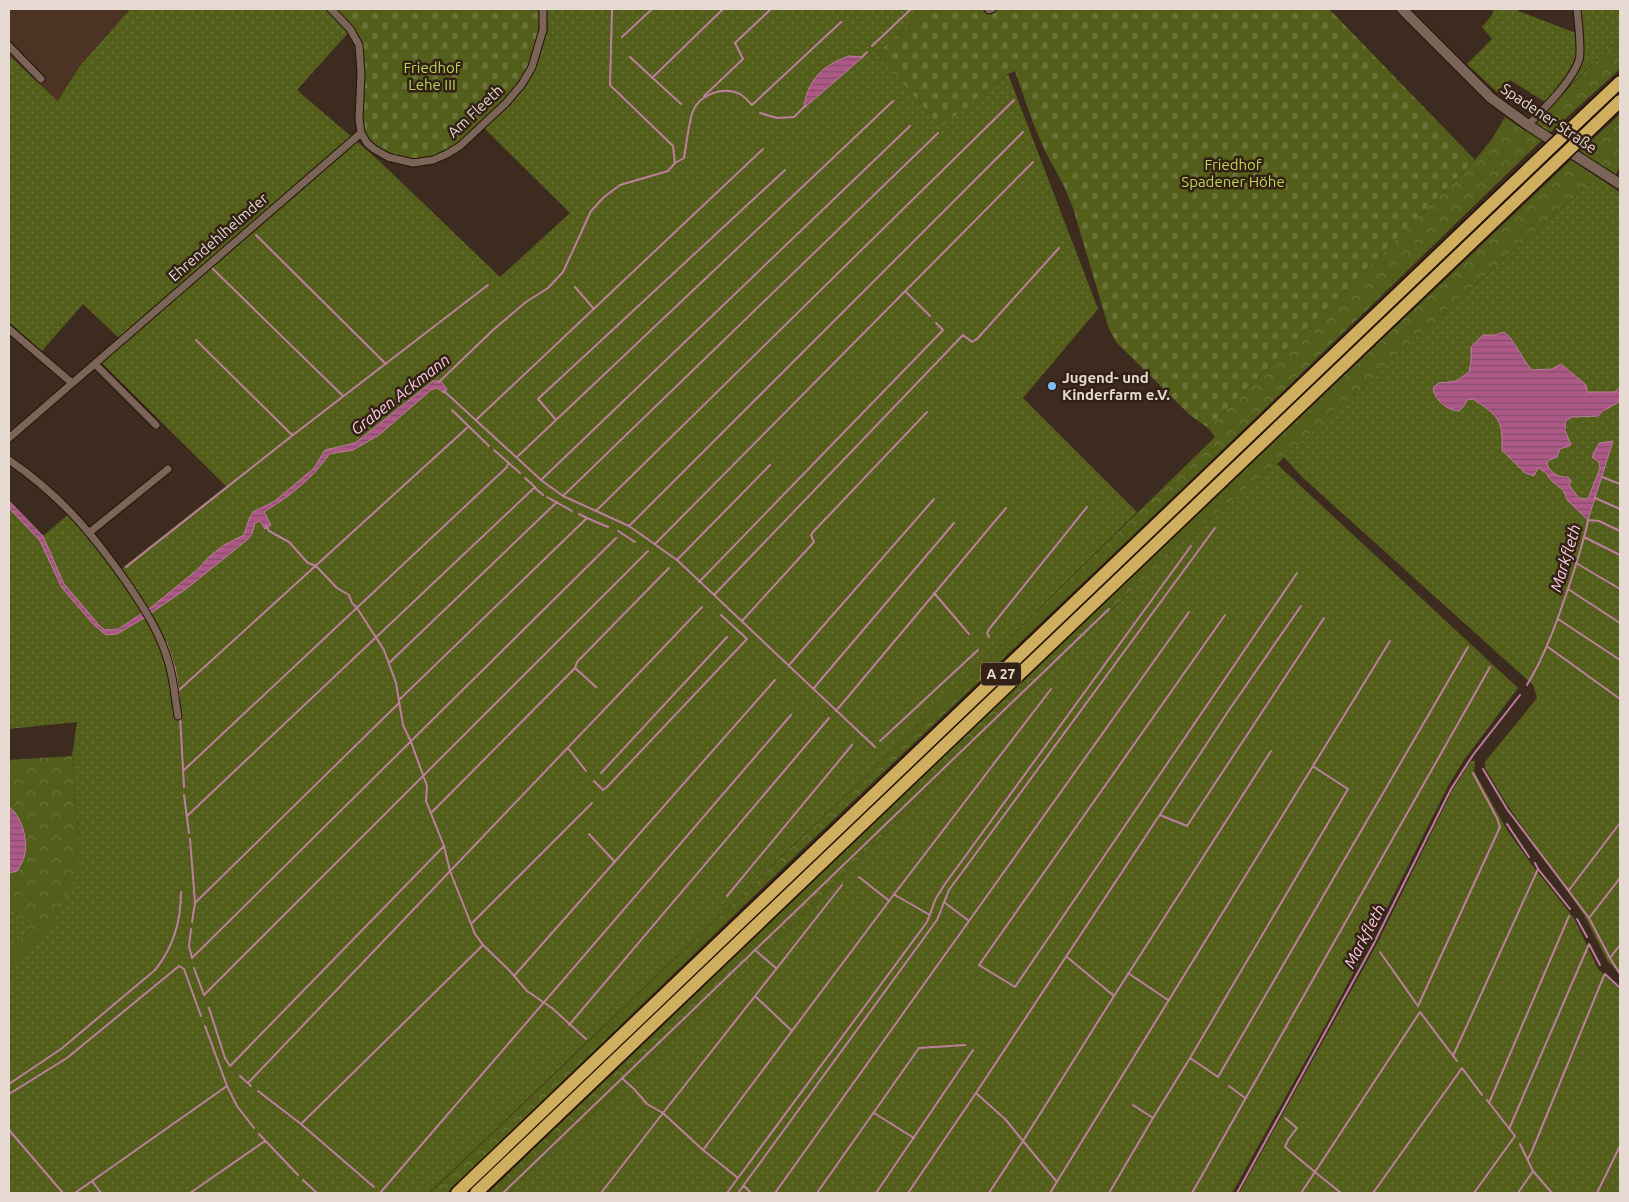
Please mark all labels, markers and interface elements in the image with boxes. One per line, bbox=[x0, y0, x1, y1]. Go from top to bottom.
park label: Friedhof Lehe III bbox=[403, 59, 461, 93]
street label: Spadener Straße bbox=[1498, 80, 1600, 156]
street label: Am Fleeth bbox=[444, 81, 506, 141]
park label: Friedhof Spadener Höhe bbox=[1181, 156, 1285, 190]
street label: Ehrendehlhelmder bbox=[165, 189, 271, 285]
water label: Graben Ackmann bbox=[347, 350, 453, 438]
place label: Jugend- und Kinderfarm e.V. bbox=[1062, 369, 1170, 403]
marker: Jugend- und Kinderfarm e.V. bbox=[1046, 380, 1058, 392]
water label: Markfleth bbox=[1546, 522, 1585, 594]
road number: A 27 bbox=[981, 662, 1021, 686]
water label: Markfleth bbox=[1340, 901, 1389, 972]

